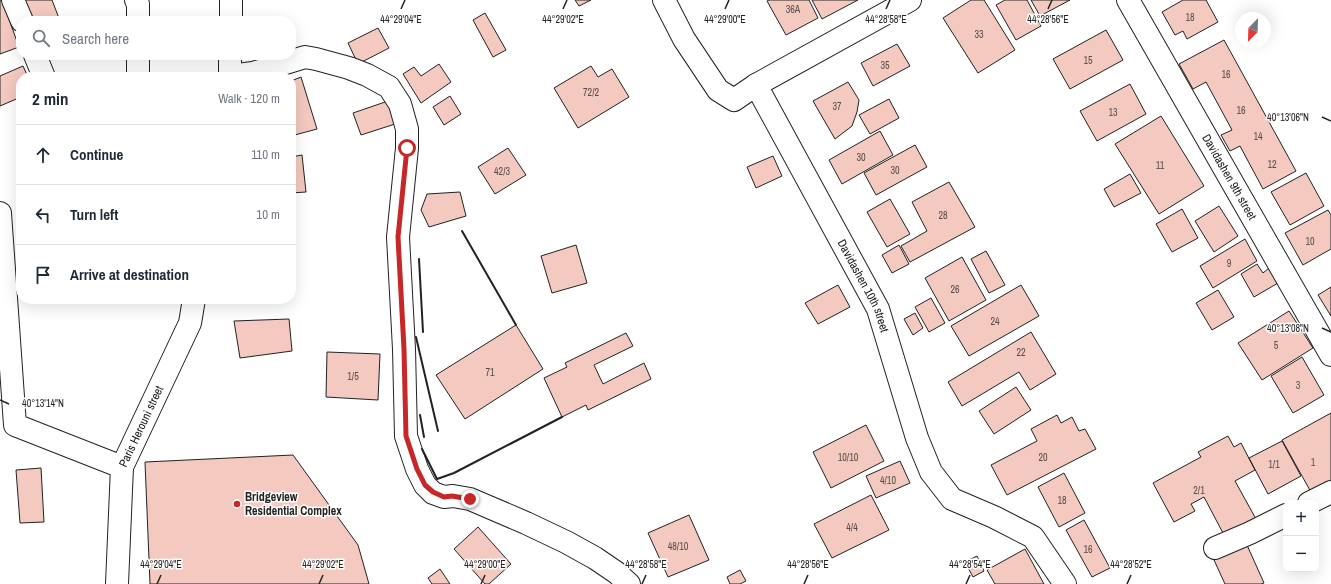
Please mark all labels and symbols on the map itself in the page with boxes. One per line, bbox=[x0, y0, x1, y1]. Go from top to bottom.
house number: 36A bbox=[786, 3, 801, 16]
house number: 18 bbox=[1185, 11, 1195, 24]
north arrow bbox=[1235, 12, 1271, 48]
text: 44°29'04"E bbox=[380, 13, 422, 26]
text: 44°29'02"E bbox=[542, 13, 584, 26]
text: 44°29'00"E bbox=[704, 13, 746, 26]
text: 44°28'58"E bbox=[865, 13, 907, 26]
text: 44°28'56"E bbox=[1027, 13, 1069, 26]
house number: 33 bbox=[974, 28, 984, 41]
house number: 15 bbox=[1083, 54, 1093, 67]
house number: 35 bbox=[880, 59, 890, 72]
house number: 16 bbox=[1221, 68, 1231, 81]
house number: 72/2 bbox=[583, 86, 599, 99]
house number: 37 bbox=[832, 100, 842, 113]
house number: 16 bbox=[1236, 104, 1246, 117]
house number: 13 bbox=[1108, 106, 1118, 119]
text: 40°13'06"N bbox=[1267, 111, 1309, 124]
house number: 14 bbox=[1253, 130, 1263, 143]
street label: Davidashen 9th street bbox=[1198, 131, 1260, 223]
route start bbox=[398, 139, 416, 157]
house number: 30 bbox=[856, 151, 866, 164]
house number: 12 bbox=[1267, 158, 1277, 171]
house number: 11 bbox=[1156, 159, 1165, 172]
house number: 30 bbox=[890, 164, 900, 177]
house number: 42/3 bbox=[494, 165, 510, 178]
house number: 28 bbox=[938, 209, 948, 222]
house number: 10 bbox=[1305, 235, 1315, 248]
street label: Davidashen 10th street bbox=[834, 237, 893, 334]
house number: 9 bbox=[1227, 257, 1232, 270]
house number: 26 bbox=[950, 283, 960, 296]
house number: 24 bbox=[990, 315, 1000, 328]
text: 40°13'08"N bbox=[1267, 322, 1309, 335]
house number: 5 bbox=[1274, 339, 1279, 352]
house number: 22 bbox=[1016, 346, 1026, 359]
house number: 71 bbox=[485, 366, 495, 379]
house number: 1/5 bbox=[347, 370, 359, 383]
house number: 3 bbox=[1296, 379, 1301, 392]
street label: Paris Herouni street bbox=[115, 383, 167, 470]
text: 40°13'14"N bbox=[22, 397, 64, 410]
house number: 10/10 bbox=[838, 451, 859, 464]
house number: 20 bbox=[1038, 451, 1048, 464]
house number: 1 bbox=[1311, 456, 1316, 469]
house number: 1/1 bbox=[1268, 458, 1280, 471]
house number: 4/10 bbox=[880, 474, 896, 487]
house number: 2/1 bbox=[1193, 484, 1205, 497]
place label: Bridgeview Residential Complex bbox=[245, 489, 342, 519]
route end bbox=[461, 490, 479, 508]
house number: 18 bbox=[1057, 494, 1067, 507]
marker: Bridgeview Residential Complex bbox=[232, 499, 242, 509]
house number: 4/4 bbox=[846, 521, 858, 534]
house number: 48/10 bbox=[668, 540, 689, 553]
house number: 16 bbox=[1083, 543, 1093, 556]
text: 44°29'04"E bbox=[140, 558, 182, 571]
text: 44°29'02"E bbox=[302, 558, 344, 571]
text: 44°29'00"E bbox=[464, 558, 506, 571]
text: 44°28'58"E bbox=[625, 558, 667, 571]
text: 44°28'56"E bbox=[787, 558, 829, 571]
text: 44°28'54"E bbox=[949, 558, 991, 571]
text: 44°28'52"E bbox=[1110, 558, 1152, 571]

